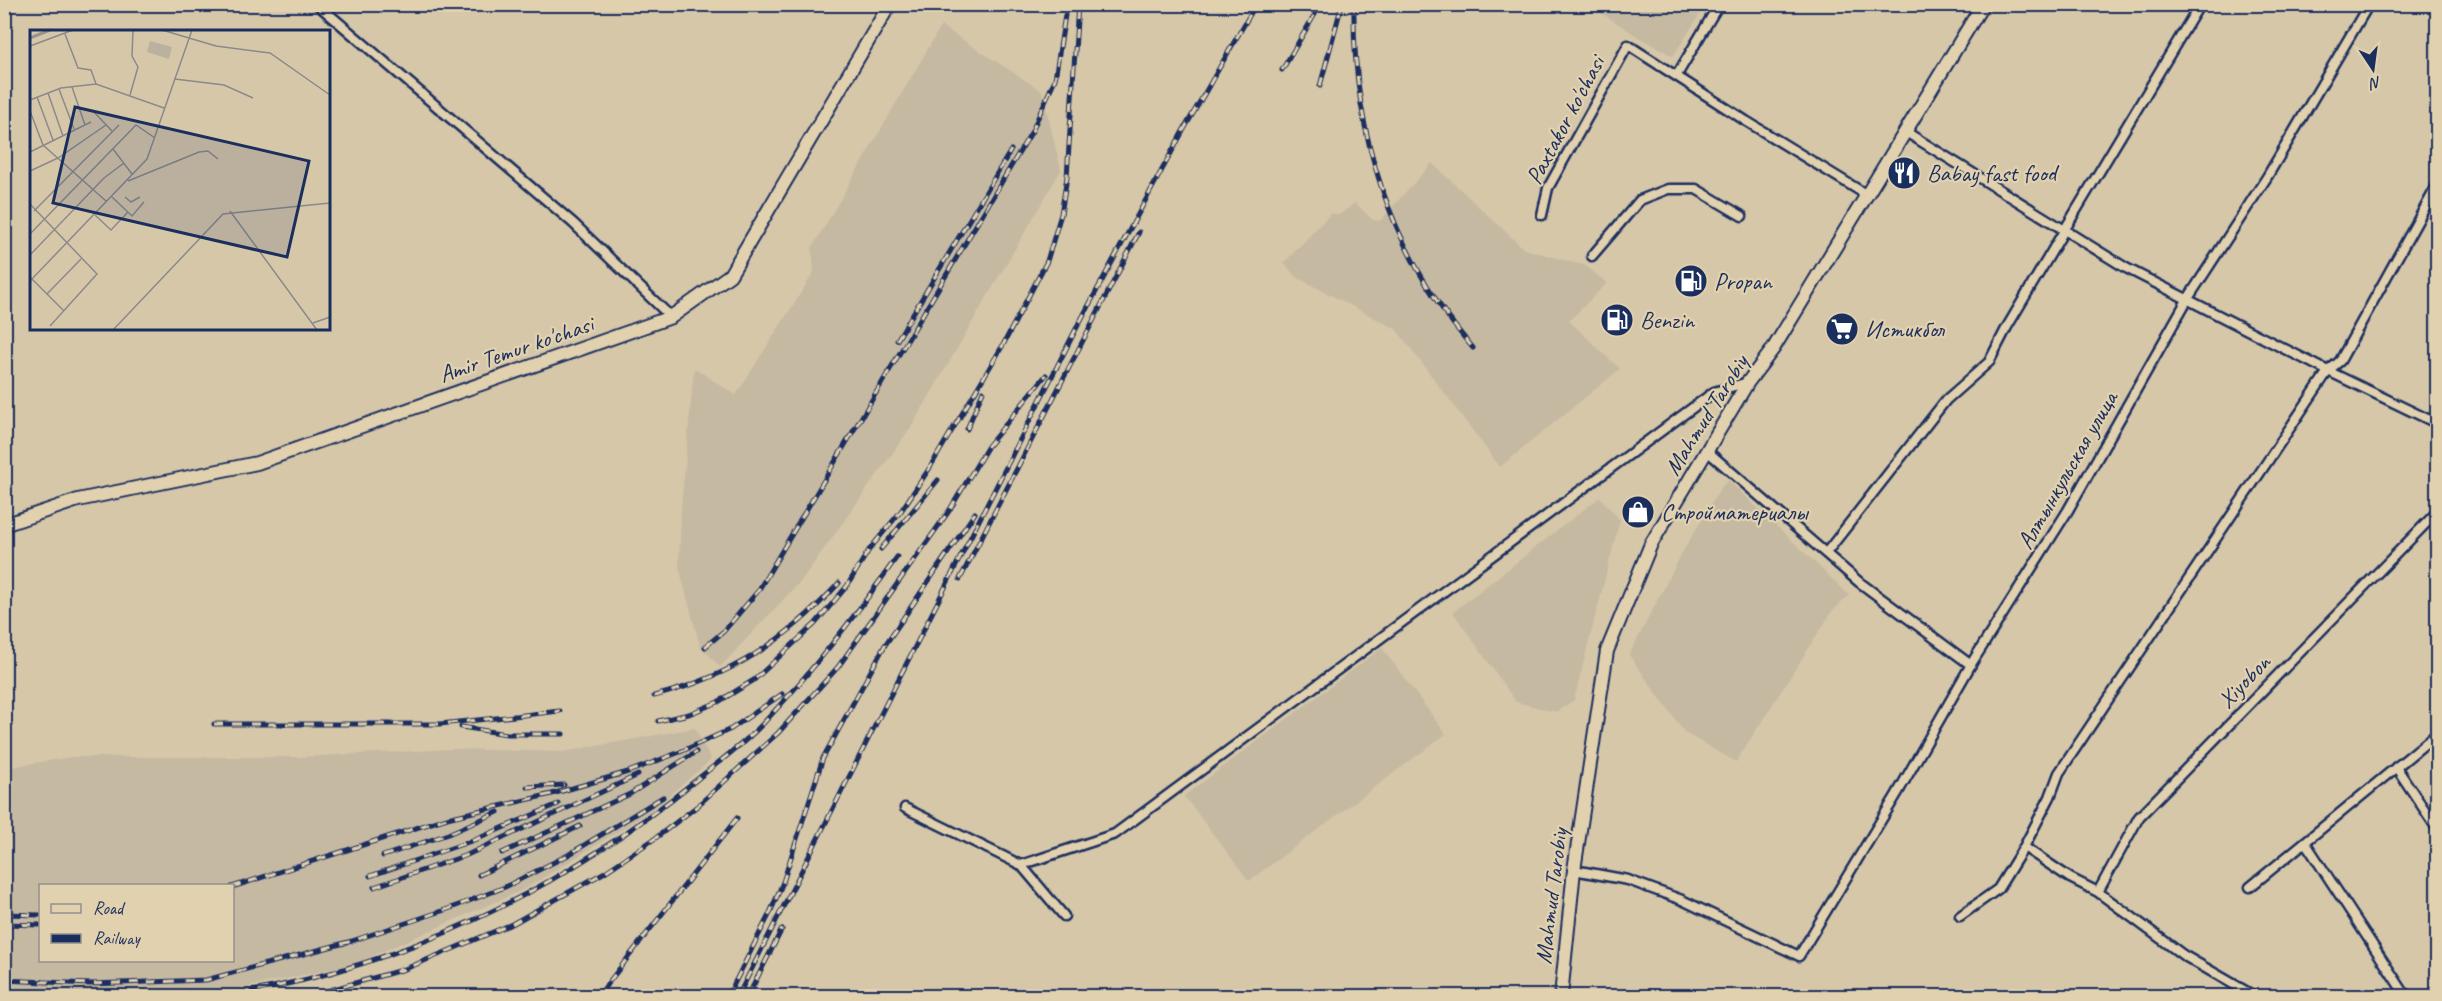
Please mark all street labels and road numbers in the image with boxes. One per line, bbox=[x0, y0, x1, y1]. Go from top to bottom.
street label: Paxtakor ko'chasi bbox=[1519, 49, 1612, 189]
street label: Amir Temur ko'chasi bbox=[435, 308, 599, 389]
street label: Mahmud Tarobiy bbox=[1657, 348, 1756, 481]
street label: Алтынкульская улица bbox=[2010, 384, 2125, 554]
street label: Xiyobon bbox=[2211, 647, 2278, 714]
street label: Mahmud Tarobiy bbox=[1528, 825, 1574, 966]

